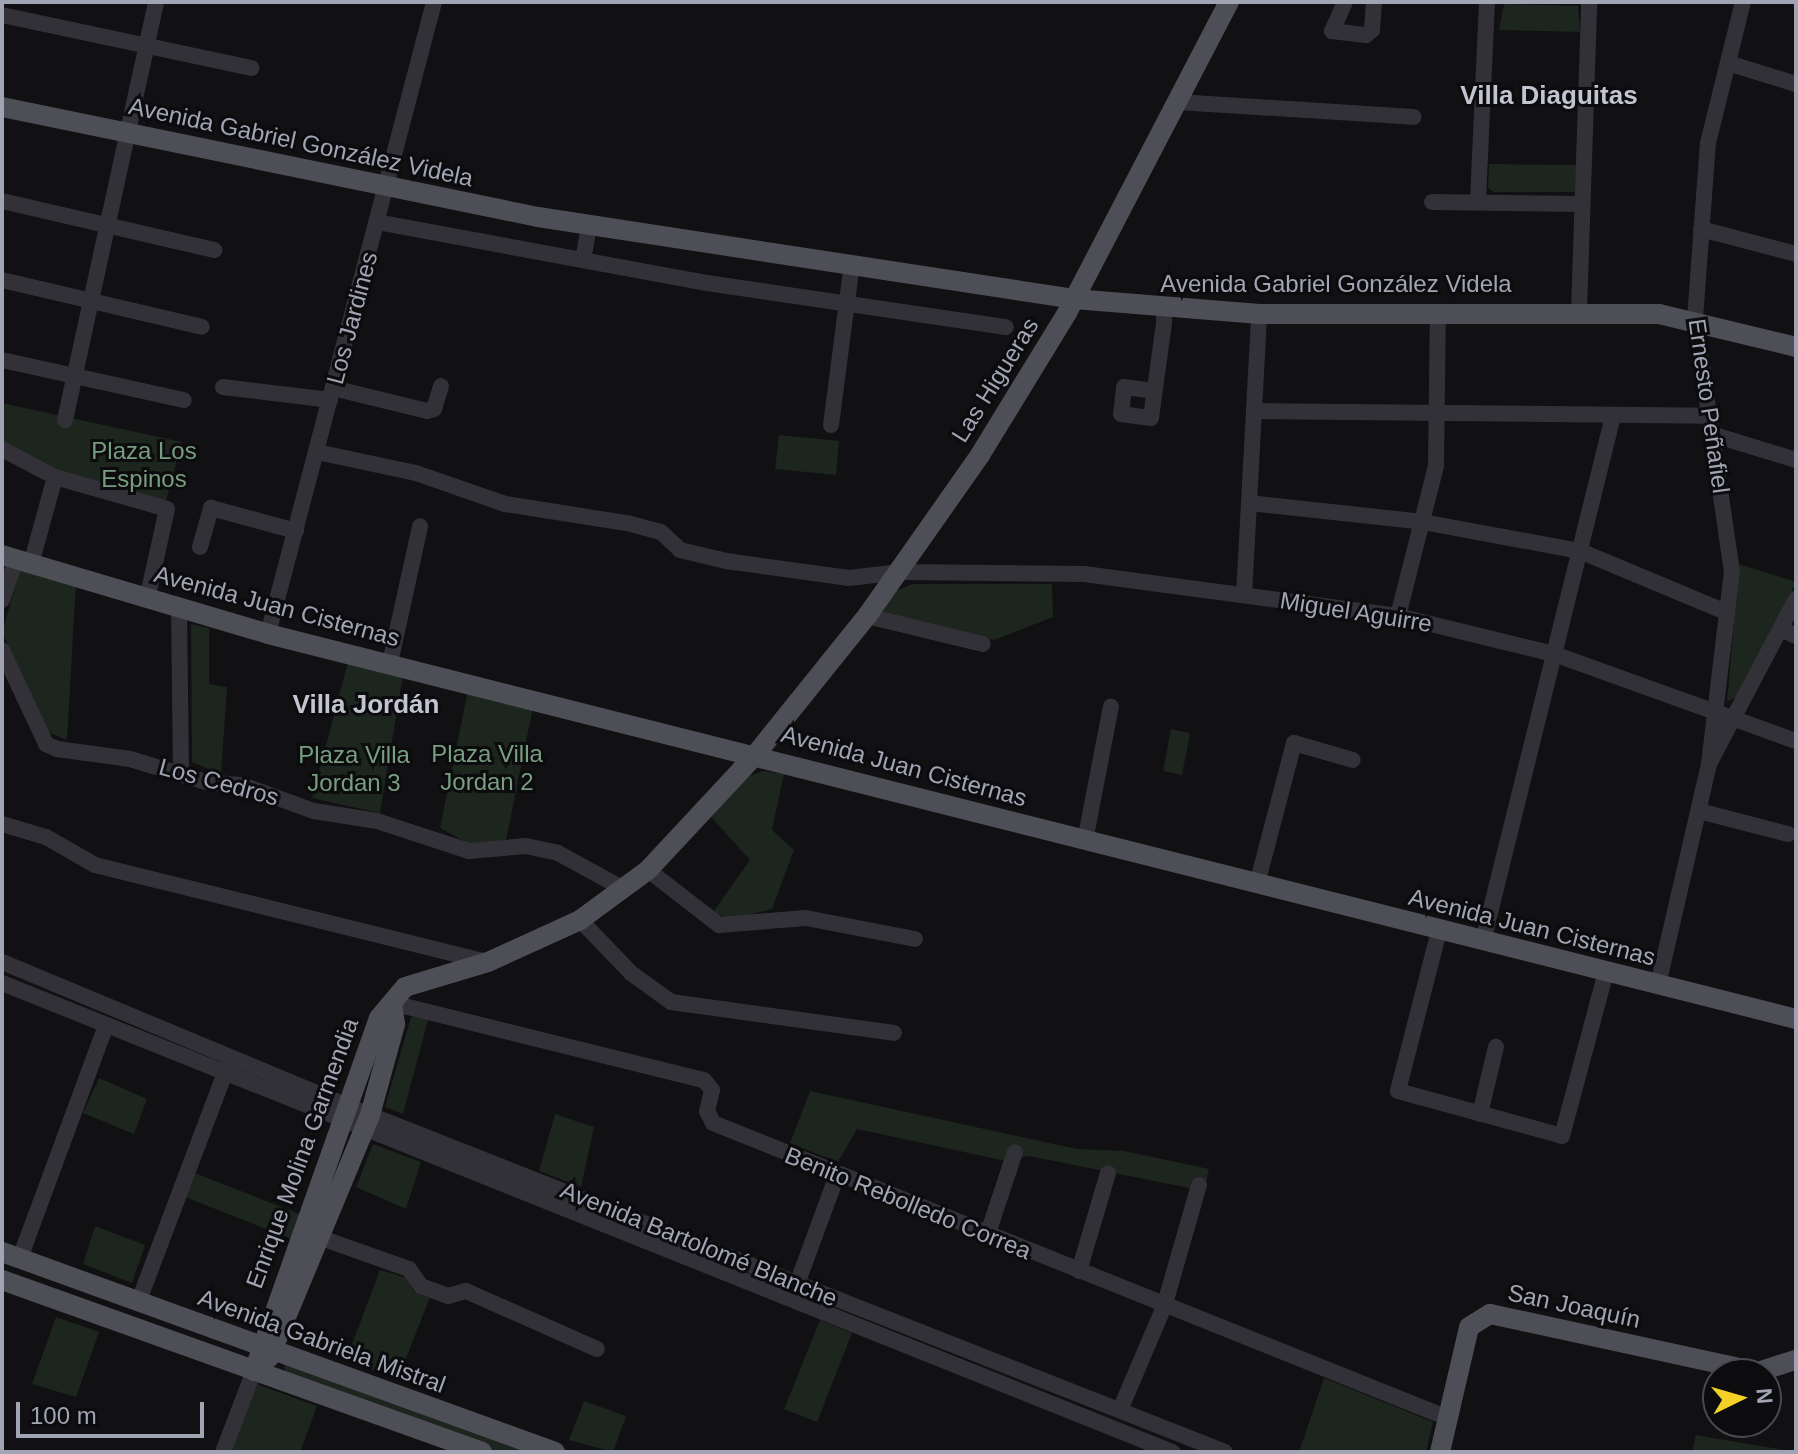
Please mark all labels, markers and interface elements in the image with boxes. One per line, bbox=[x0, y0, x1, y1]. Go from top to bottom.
district label: Villa Diaguitas bbox=[1460, 80, 1638, 112]
street label: Avenida Gabriel González Videla bbox=[126, 91, 476, 193]
street label: Los Jardines bbox=[320, 249, 384, 387]
street label: Avenida Gabriel González Videla bbox=[1160, 270, 1512, 298]
street label: Las Higueras bbox=[945, 312, 1045, 448]
street label: Ernesto Peñafiel bbox=[1682, 317, 1736, 495]
park label: Plaza Los Espinos bbox=[91, 437, 197, 493]
street label: Avenida Juan Cisternas bbox=[151, 559, 403, 653]
street label: Miguel Aguirre bbox=[1277, 586, 1435, 638]
district label: Villa Jordán bbox=[293, 689, 439, 721]
street label: Avenida Juan Cisternas bbox=[778, 719, 1030, 813]
park label: Plaza Villa Jordan 2 bbox=[431, 740, 543, 796]
park label: Plaza Villa Jordan 3 bbox=[298, 741, 410, 797]
street label: Los Cedros bbox=[156, 752, 282, 812]
street label: Avenida Juan Cisternas bbox=[1406, 882, 1658, 972]
street label: Enrique Molina Garmendia bbox=[240, 1014, 364, 1292]
street label: Benito Rebolledo Correa bbox=[781, 1140, 1035, 1266]
street label: Avenida Bartolomé Blanche bbox=[557, 1175, 841, 1313]
street label: San Joaquín bbox=[1505, 1278, 1643, 1334]
street label: Avenida Gabriela Mistral bbox=[194, 1283, 450, 1399]
north arrow bbox=[1702, 1358, 1782, 1438]
scale bar bbox=[20, 1386, 208, 1436]
text: N bbox=[1751, 1387, 1778, 1405]
text: 100 m bbox=[30, 1402, 97, 1429]

